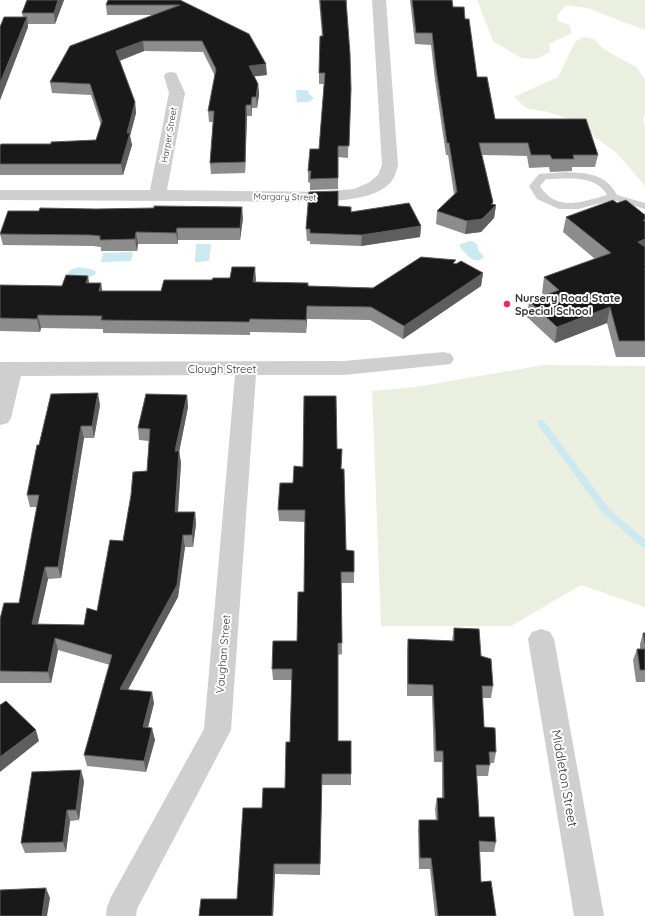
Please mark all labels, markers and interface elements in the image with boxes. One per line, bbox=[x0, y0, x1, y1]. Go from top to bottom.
street label: Harper Street bbox=[158, 106, 179, 164]
street label: Margary Street bbox=[253, 190, 317, 203]
place label: Nursery Road State Special School bbox=[515, 291, 621, 318]
marker: Nursery Road State Special School bbox=[502, 299, 512, 309]
street label: Clough Street bbox=[188, 362, 257, 376]
street label: Vaughan Street bbox=[213, 614, 233, 694]
street label: Middleton Street bbox=[549, 728, 581, 828]

